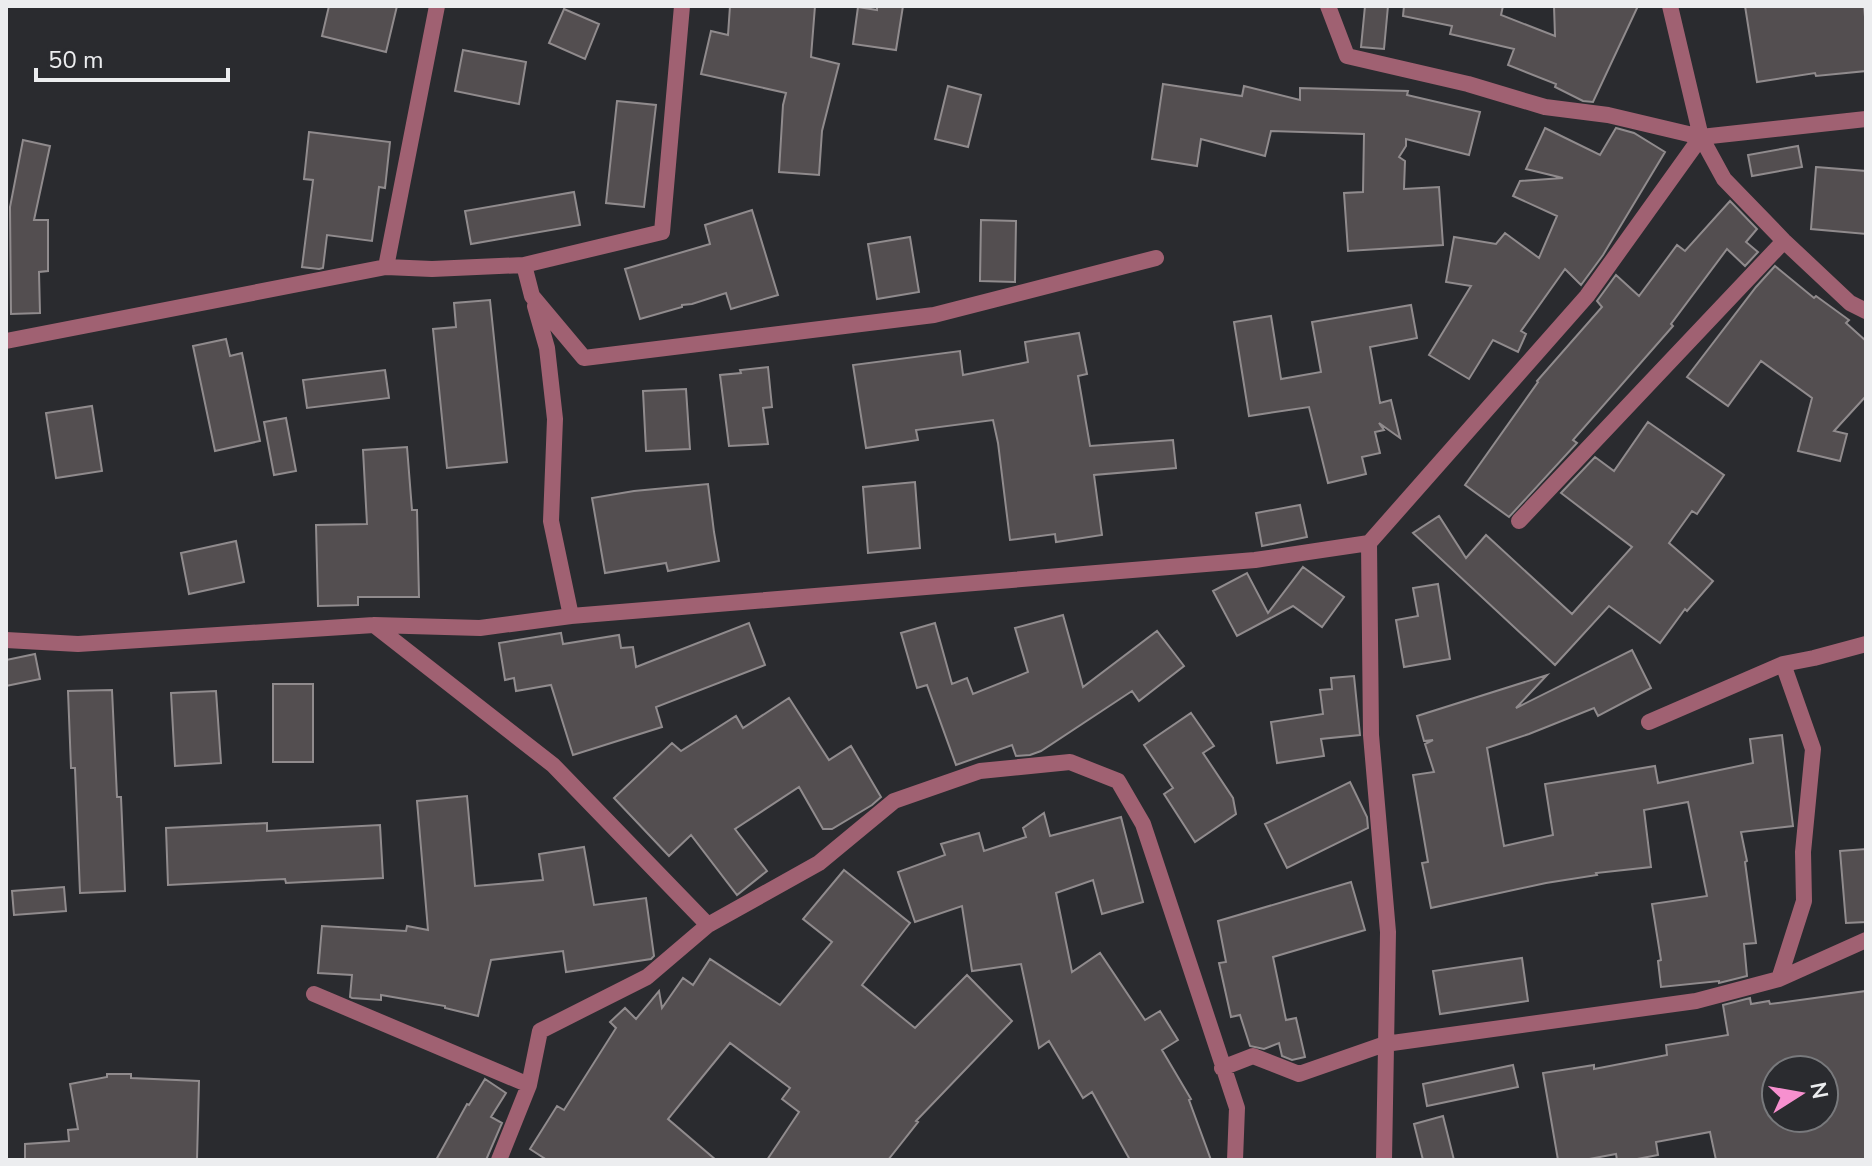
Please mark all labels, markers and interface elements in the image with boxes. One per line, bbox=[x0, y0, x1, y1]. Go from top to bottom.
scale bar bbox=[36, 32, 228, 82]
text: 50 m bbox=[48, 44, 104, 76]
north arrow bbox=[1760, 1054, 1840, 1134]
text: N bbox=[1802, 1079, 1835, 1101]

